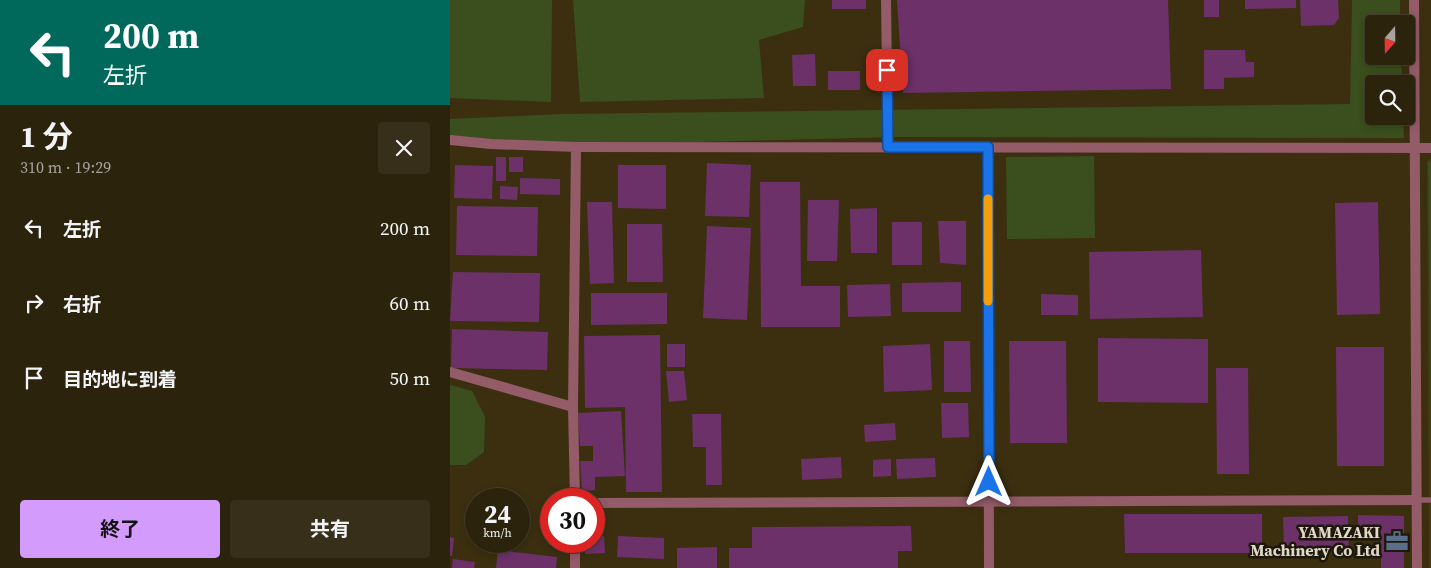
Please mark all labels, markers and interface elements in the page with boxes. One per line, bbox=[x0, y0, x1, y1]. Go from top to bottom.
text: 200 m bbox=[103, 12, 199, 60]
north arrow bbox=[1365, 15, 1415, 65]
map controls bbox=[1365, 15, 1415, 125]
icon: left bbox=[20, 20, 85, 85]
pin bbox=[866, 49, 908, 91]
icon: arrive bbox=[873, 56, 901, 84]
text: 左折 bbox=[103, 60, 147, 90]
button: search bbox=[1365, 75, 1415, 125]
text: 1 分 bbox=[20, 116, 73, 157]
button: close bbox=[378, 122, 430, 174]
text: 310 m · 19:29 bbox=[20, 156, 111, 178]
icon: left bbox=[20, 214, 48, 242]
text: 200 m bbox=[380, 215, 430, 241]
text: 左折 bbox=[63, 216, 101, 242]
icon: right bbox=[20, 289, 48, 317]
text: 60 m bbox=[389, 290, 430, 316]
text: 右折 bbox=[63, 291, 101, 317]
icon: arrive bbox=[20, 364, 48, 392]
text: 50 m bbox=[389, 365, 430, 391]
text: 目的地に到着 bbox=[63, 366, 177, 392]
position arrow bbox=[962, 455, 1014, 507]
speed limit sign: 30 bbox=[540, 488, 605, 553]
text: 24 bbox=[484, 497, 511, 531]
button: 終了 bbox=[20, 500, 220, 558]
button: 共有 bbox=[230, 500, 430, 558]
place label: YAMAZAKI Machinery Co Ltd bbox=[1250, 521, 1380, 561]
text: km/h bbox=[483, 525, 512, 541]
office icon: YAMAZAKI Machinery Co Ltd bbox=[1384, 528, 1410, 554]

